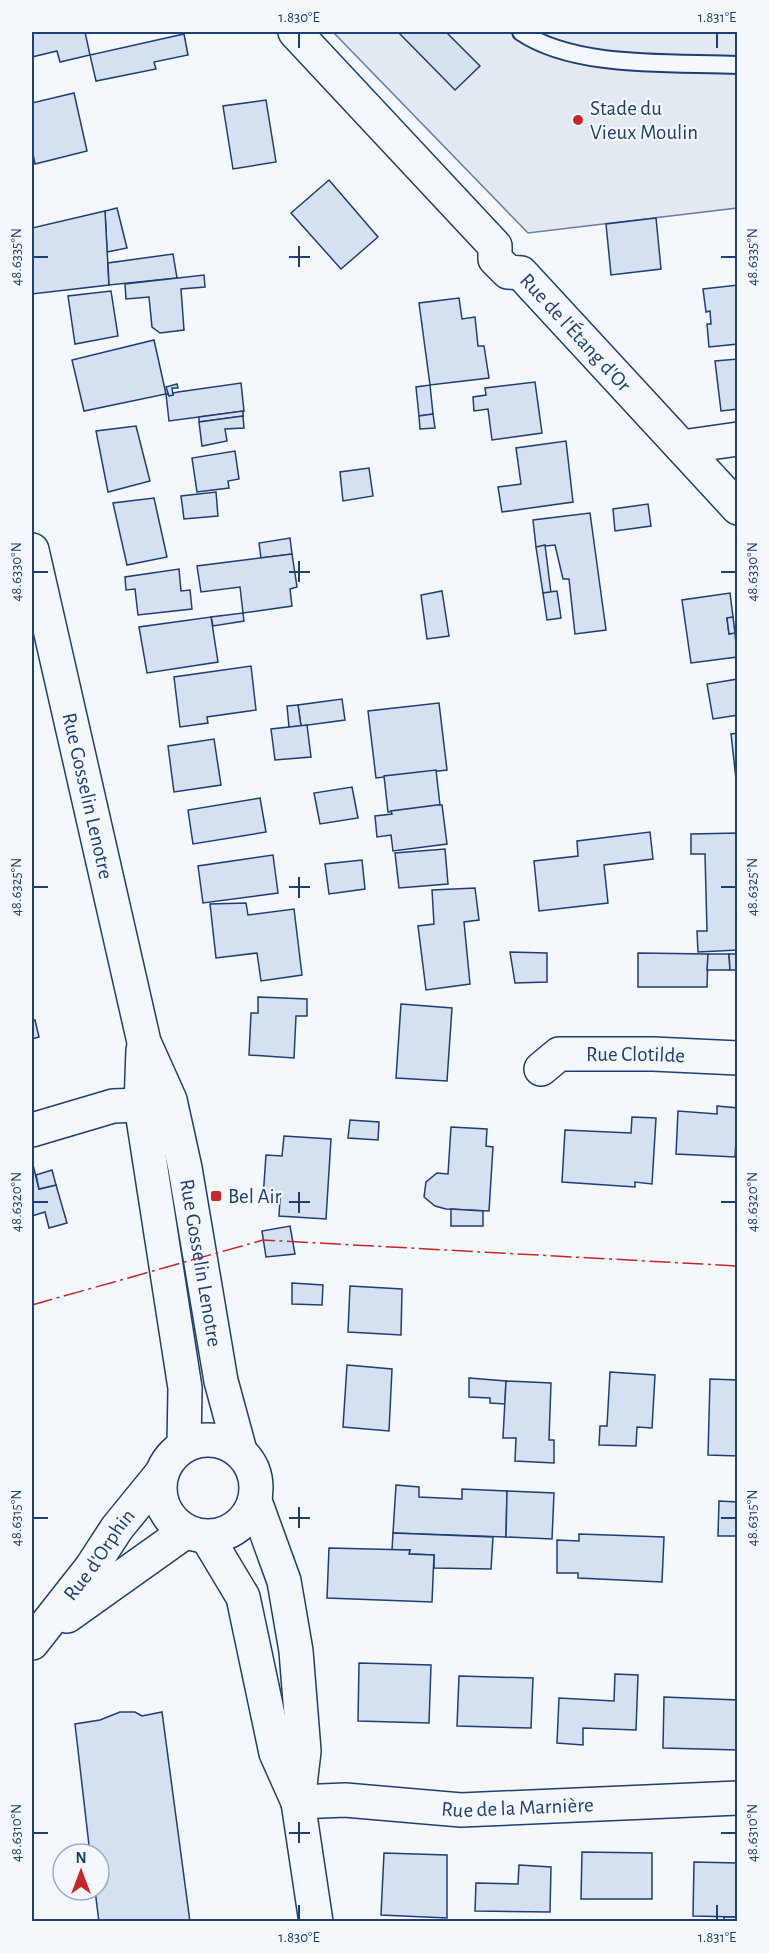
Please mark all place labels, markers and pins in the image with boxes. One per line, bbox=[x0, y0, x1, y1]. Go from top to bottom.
place label: Stade du Vieux Moulin bbox=[590, 98, 698, 143]
marker: Stade du Vieux Moulin bbox=[571, 113, 585, 127]
place label: Bel Air bbox=[228, 1186, 282, 1207]
marker: Bel Air bbox=[209, 1189, 223, 1203]

